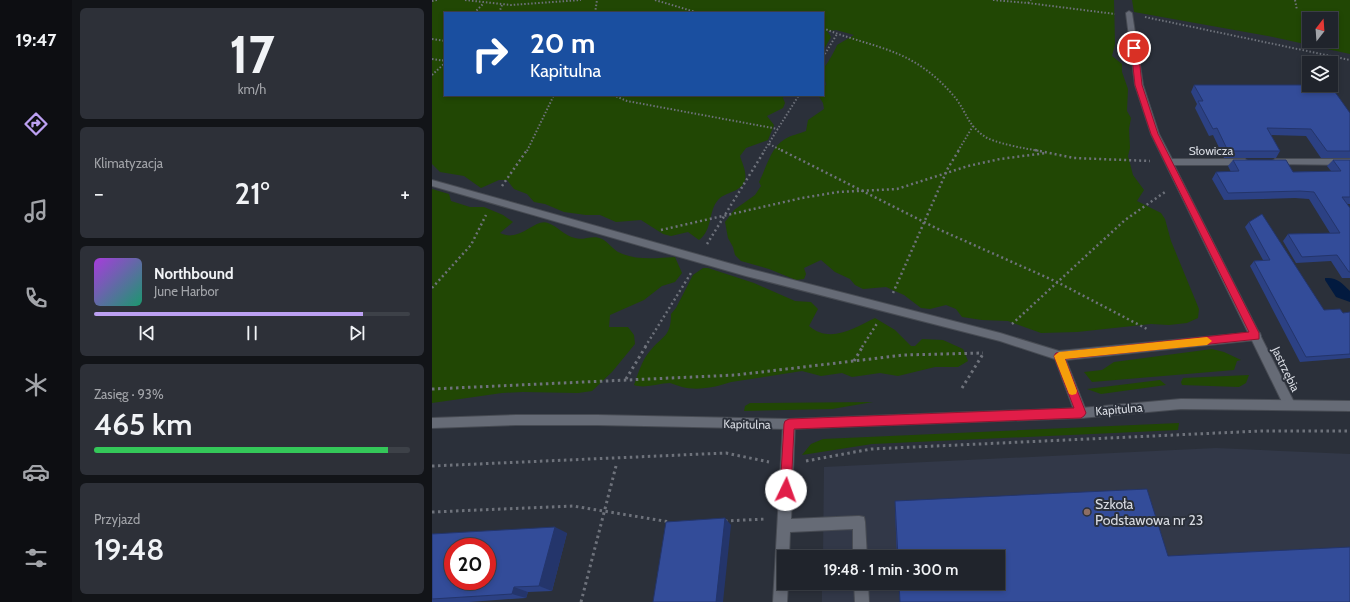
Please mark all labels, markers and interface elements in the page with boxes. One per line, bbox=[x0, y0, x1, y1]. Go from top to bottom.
north arrow bbox=[1302, 12, 1338, 48]
map controls bbox=[1302, 12, 1338, 92]
text: 17 bbox=[229, 23, 275, 86]
text: 20 m bbox=[530, 26, 595, 60]
icon: right bbox=[464, 28, 516, 80]
text: 19:47 bbox=[15, 29, 57, 51]
pin bbox=[1117, 31, 1151, 65]
icon: arrive bbox=[1123, 37, 1145, 59]
button: layers bbox=[1302, 56, 1338, 92]
text: Kapitulna bbox=[530, 60, 601, 82]
text: km/h bbox=[238, 81, 266, 97]
icon: directions bbox=[22, 110, 50, 138]
street label: Słowicza bbox=[1189, 143, 1233, 158]
text: Klimatyzacja bbox=[94, 155, 163, 171]
text: 21° bbox=[234, 175, 270, 212]
text: − bbox=[94, 180, 104, 207]
text: + bbox=[400, 180, 410, 207]
icon: music bbox=[22, 197, 50, 225]
text: Northbound bbox=[154, 265, 234, 283]
text: June Harbor bbox=[154, 283, 219, 299]
icon: phone bbox=[22, 284, 50, 312]
icon: previous bbox=[136, 322, 158, 344]
icon: pause bbox=[241, 322, 263, 344]
icon: next bbox=[346, 322, 368, 344]
street label: Jastrzębia bbox=[1268, 343, 1303, 394]
icon: climate bbox=[22, 371, 50, 399]
text: Zasięg · 93% bbox=[94, 386, 164, 402]
street label: Kapitulna bbox=[1095, 399, 1144, 419]
text: 465 km bbox=[94, 406, 192, 443]
street label: Kapitulna bbox=[723, 416, 771, 432]
icon: car bbox=[22, 458, 50, 486]
position arrow bbox=[765, 469, 807, 511]
place label: Szkoła Podstawowa nr 23 bbox=[1095, 495, 1203, 529]
marker: Szkoła Podstawowa nr 23 bbox=[1082, 507, 1092, 517]
text: Przyjazd bbox=[94, 511, 140, 527]
text: 19:48 bbox=[94, 531, 164, 568]
speed limit sign: 20 bbox=[444, 538, 496, 590]
icon: filters bbox=[22, 544, 50, 572]
text: 19:48 · 1 min · 300 m bbox=[824, 561, 958, 579]

